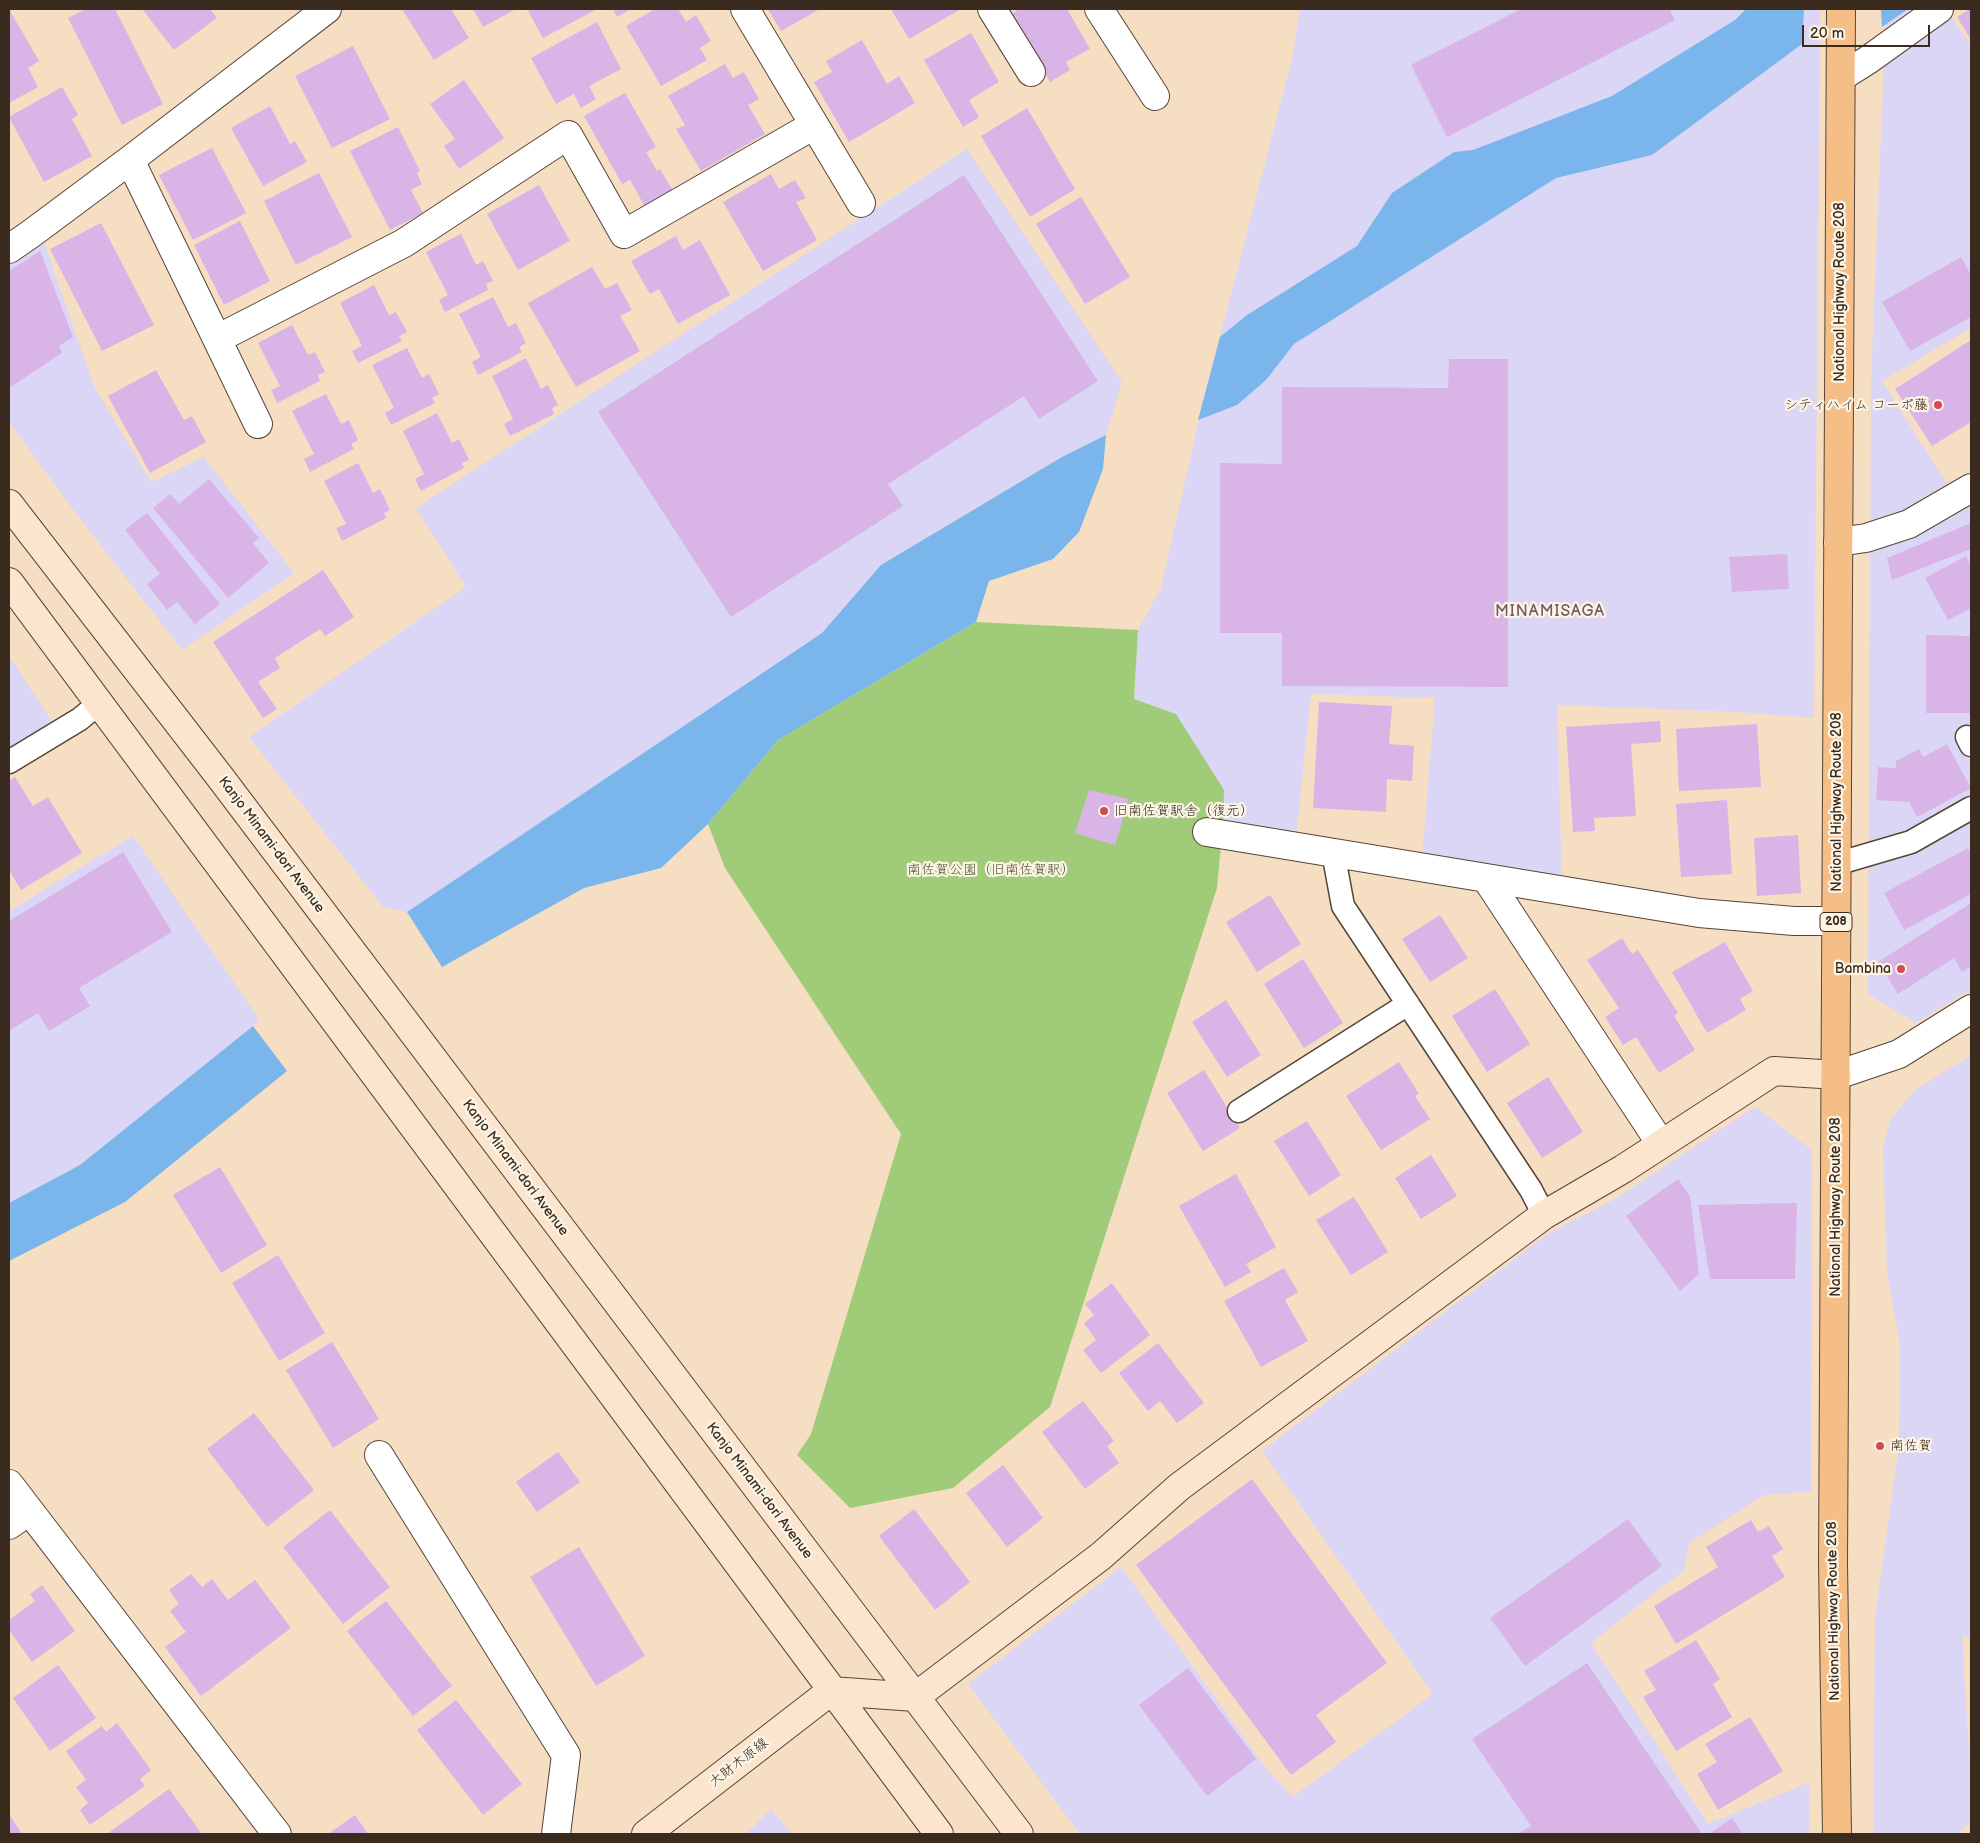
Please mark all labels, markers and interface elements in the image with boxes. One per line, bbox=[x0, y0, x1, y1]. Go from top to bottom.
scale bar bbox=[1805, 15, 1932, 47]
text: 20 m bbox=[1810, 24, 1844, 43]
street label: National Highway Route 208 bbox=[1832, 202, 1848, 382]
place label: シティハイム コーポ藤 bbox=[1784, 397, 1928, 413]
marker: シティハイム コーポ藤 bbox=[1932, 399, 1944, 411]
district label: MINAMISAGA bbox=[1494, 602, 1606, 622]
street label: National Highway Route 208 bbox=[1829, 712, 1845, 892]
street label: Kanjo Minami-dori Avenue bbox=[214, 774, 328, 916]
place label: 旧南佐賀駅舎（復元） bbox=[1114, 803, 1254, 819]
marker: 旧南佐賀駅舎（復元） bbox=[1098, 805, 1110, 817]
park label: 南佐賀公園（旧南佐賀駅） bbox=[907, 862, 1075, 878]
road number: 208 bbox=[1820, 912, 1852, 932]
place label: Bambina bbox=[1835, 961, 1891, 977]
marker: Bambina bbox=[1895, 963, 1907, 975]
street label: Kanjo Minami-dori Avenue bbox=[458, 1097, 572, 1239]
street label: National Highway Route 208 bbox=[1828, 1117, 1844, 1297]
street label: Kanjo Minami-dori Avenue bbox=[702, 1420, 816, 1562]
place label: 南佐賀 bbox=[1890, 1438, 1932, 1454]
marker: 南佐賀 bbox=[1874, 1440, 1886, 1452]
street label: National Highway Route 208 bbox=[1824, 1521, 1844, 1701]
street label: 大財木原線 bbox=[706, 1735, 772, 1791]

